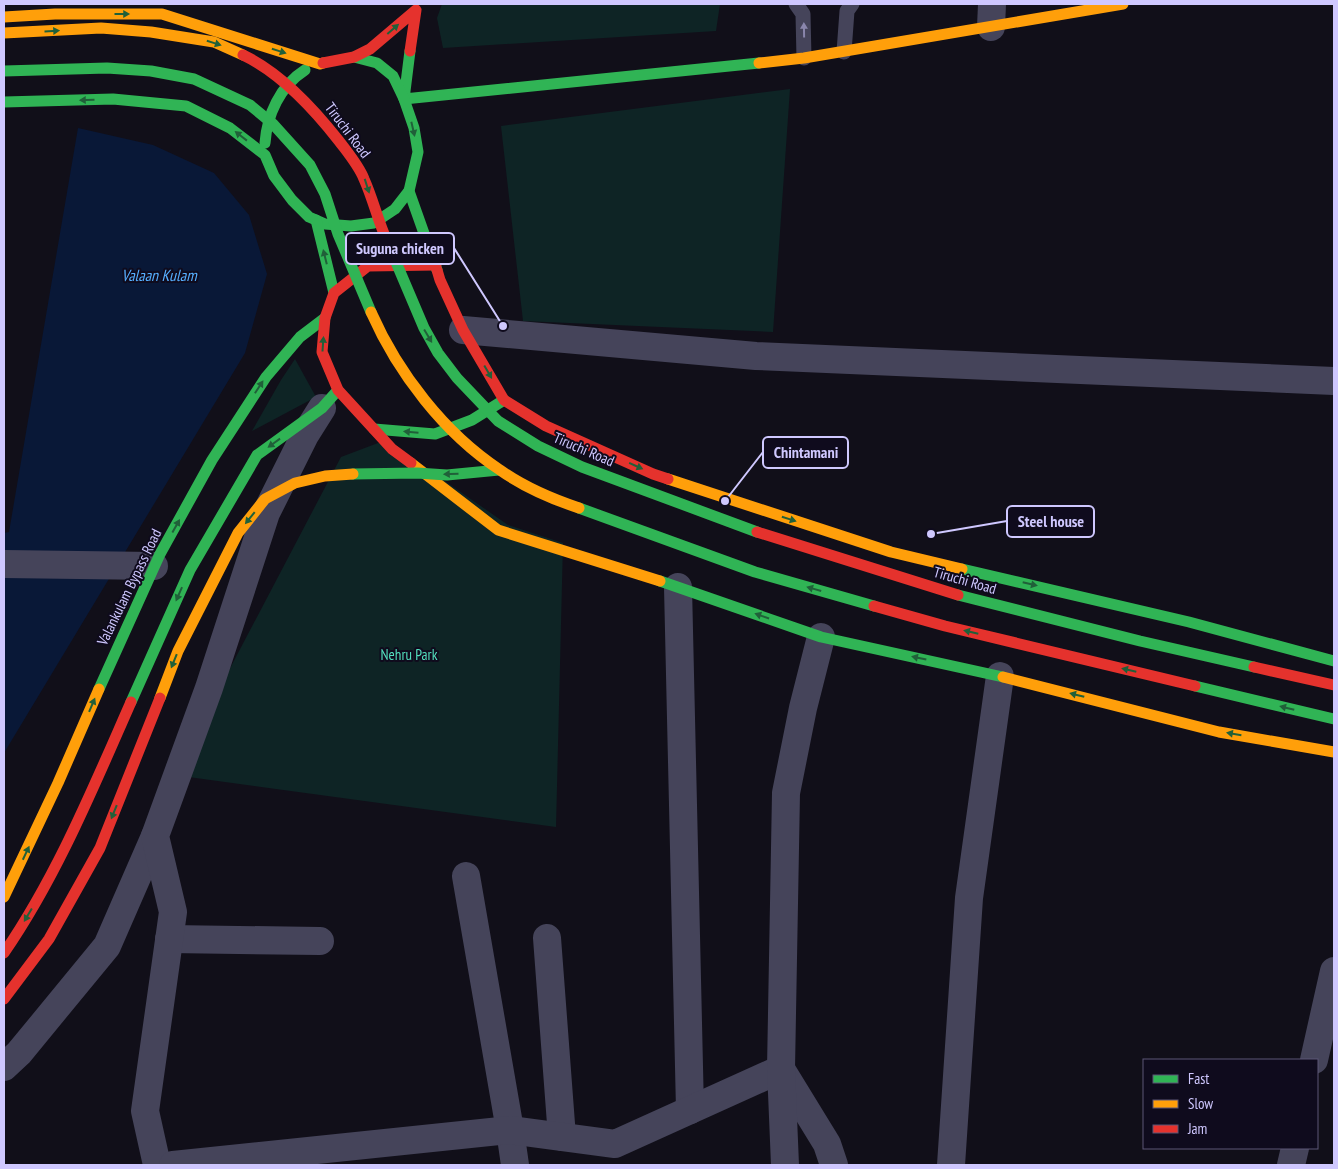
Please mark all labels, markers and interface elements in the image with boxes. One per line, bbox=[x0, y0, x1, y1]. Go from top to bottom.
one-way arrow bbox=[115, 10, 131, 18]
one-way arrow bbox=[800, 22, 808, 38]
one-way arrow bbox=[387, 24, 399, 35]
one-way arrow bbox=[45, 26, 61, 34]
one-way arrow bbox=[206, 40, 221, 48]
one-way arrow bbox=[272, 48, 287, 56]
one-way arrow bbox=[78, 96, 94, 104]
street label: Tiruchi Road bbox=[321, 99, 375, 161]
one-way arrow bbox=[410, 121, 418, 137]
one-way arrow bbox=[234, 131, 248, 141]
one-way arrow bbox=[363, 179, 371, 194]
callout: Suguna chicken bbox=[346, 233, 454, 264]
text: Suguna chicken bbox=[356, 238, 444, 258]
one-way arrow bbox=[321, 249, 329, 264]
water label: Valaan Kulam bbox=[121, 265, 198, 285]
one-way arrow bbox=[424, 330, 433, 343]
one-way arrow bbox=[319, 336, 327, 352]
one-way arrow bbox=[483, 365, 492, 379]
one-way arrow bbox=[255, 380, 264, 394]
one-way arrow bbox=[403, 427, 419, 435]
street label: Tiruchi Road bbox=[551, 428, 617, 470]
callout: Chintamani bbox=[763, 437, 848, 468]
one-way arrow bbox=[267, 438, 281, 448]
text: Chintamani bbox=[774, 442, 839, 462]
one-way arrow bbox=[629, 463, 643, 471]
one-way arrow bbox=[442, 470, 458, 478]
callout: Steel house bbox=[1007, 506, 1094, 537]
one-way arrow bbox=[244, 511, 255, 524]
text: Steel house bbox=[1018, 511, 1084, 531]
one-way arrow bbox=[782, 515, 797, 523]
one-way arrow bbox=[171, 519, 180, 533]
street label: Valankulam Bypass Road bbox=[92, 526, 165, 649]
street label: Tiruchi Road bbox=[931, 562, 999, 598]
one-way arrow bbox=[1023, 580, 1038, 588]
one-way arrow bbox=[807, 584, 822, 592]
one-way arrow bbox=[175, 587, 183, 601]
one-way arrow bbox=[754, 612, 769, 620]
one-way arrow bbox=[963, 628, 978, 636]
park label: Nehru Park bbox=[381, 645, 438, 664]
one-way arrow bbox=[170, 654, 178, 669]
one-way arrow bbox=[911, 654, 926, 662]
one-way arrow bbox=[1121, 666, 1136, 674]
one-way arrow bbox=[1069, 691, 1084, 699]
one-way arrow bbox=[88, 698, 96, 712]
one-way arrow bbox=[1279, 704, 1294, 712]
one-way arrow bbox=[1226, 730, 1242, 738]
one-way arrow bbox=[109, 805, 117, 819]
one-way arrow bbox=[22, 846, 30, 860]
one-way arrow bbox=[24, 908, 32, 923]
legend bbox=[1143, 1059, 1318, 1149]
text: Fast bbox=[1188, 1069, 1209, 1088]
text: Slow bbox=[1188, 1094, 1213, 1113]
text: Jam bbox=[1187, 1119, 1207, 1138]

